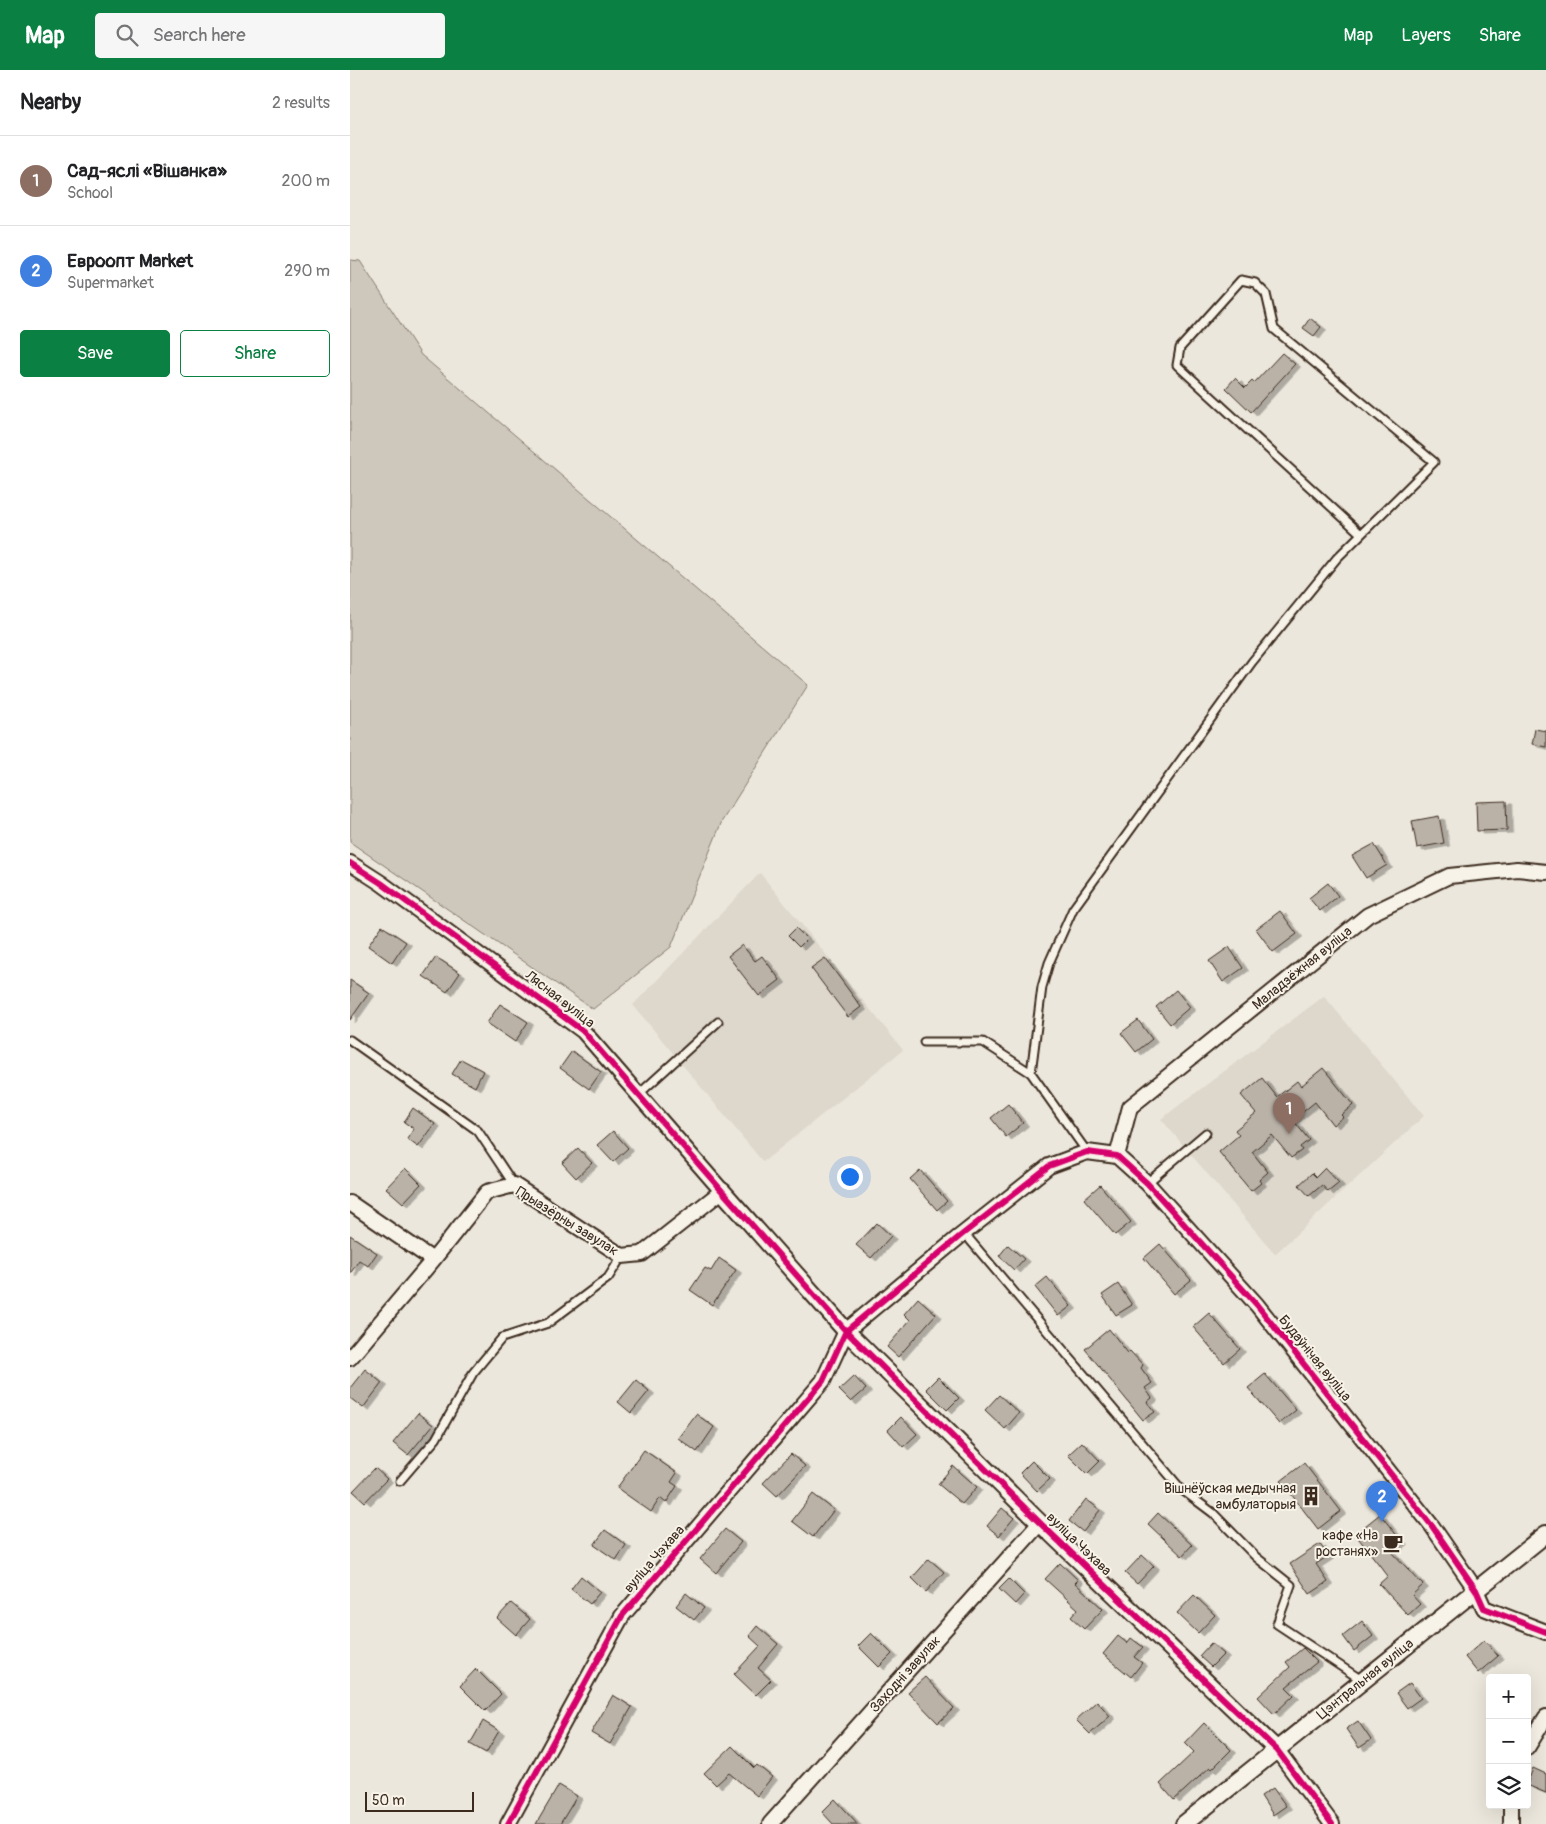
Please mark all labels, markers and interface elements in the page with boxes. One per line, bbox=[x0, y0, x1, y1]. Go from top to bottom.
search box bbox=[95, 13, 445, 58]
text: Map bbox=[25, 21, 65, 50]
icon: search bbox=[113, 21, 141, 49]
text: Search here bbox=[153, 23, 246, 47]
text: Map bbox=[1344, 24, 1373, 47]
text: Layers bbox=[1401, 24, 1451, 47]
text: Share bbox=[1479, 24, 1521, 47]
text: Nearby bbox=[20, 89, 81, 116]
text: 2 results bbox=[272, 93, 330, 113]
text: Сад-яслі «Вішанка» bbox=[67, 159, 227, 183]
text: 1 bbox=[33, 171, 39, 191]
text: 200 m bbox=[282, 171, 330, 191]
text: School bbox=[67, 183, 113, 203]
text: Евроопт Market bbox=[67, 249, 193, 273]
text: 2 bbox=[32, 261, 40, 281]
text: 290 m bbox=[284, 261, 330, 281]
text: Supermarket bbox=[67, 273, 154, 293]
button: Save bbox=[20, 330, 170, 377]
button: Share bbox=[180, 330, 330, 377]
street label: Маладзёжная вуліца bbox=[1249, 923, 1355, 1013]
street label: Лясная вуліца bbox=[521, 966, 598, 1031]
pin: 1 bbox=[1273, 1093, 1305, 1134]
your location bbox=[837, 1164, 863, 1190]
street label: Прыазёрны завулак bbox=[513, 1183, 621, 1259]
street label: Будаўнічая вуліца bbox=[1275, 1311, 1355, 1405]
place label: Вішнёўская медычная амбулаторыя bbox=[1164, 1480, 1296, 1513]
pin: 2 bbox=[1366, 1481, 1398, 1522]
building icon: Вішнёўская медычная амбулаторыя bbox=[1300, 1485, 1322, 1507]
street label: вуліца Чэхава bbox=[1043, 1509, 1115, 1579]
street label: вуліца Чэхава bbox=[620, 1522, 688, 1596]
place label: кафе «На ростанях» bbox=[1316, 1527, 1378, 1560]
cafe icon: кафе «На ростанях» bbox=[1382, 1532, 1404, 1554]
street label: Заходні завулак bbox=[866, 1632, 944, 1716]
street label: Цэнтральная вуліца bbox=[1313, 1635, 1417, 1723]
map controls bbox=[1486, 1674, 1531, 1809]
button: + bbox=[1486, 1674, 1531, 1719]
button: − bbox=[1486, 1719, 1531, 1764]
button: layers bbox=[1486, 1764, 1531, 1809]
scale bar bbox=[365, 1789, 474, 1812]
text: 50 m bbox=[372, 1792, 405, 1809]

